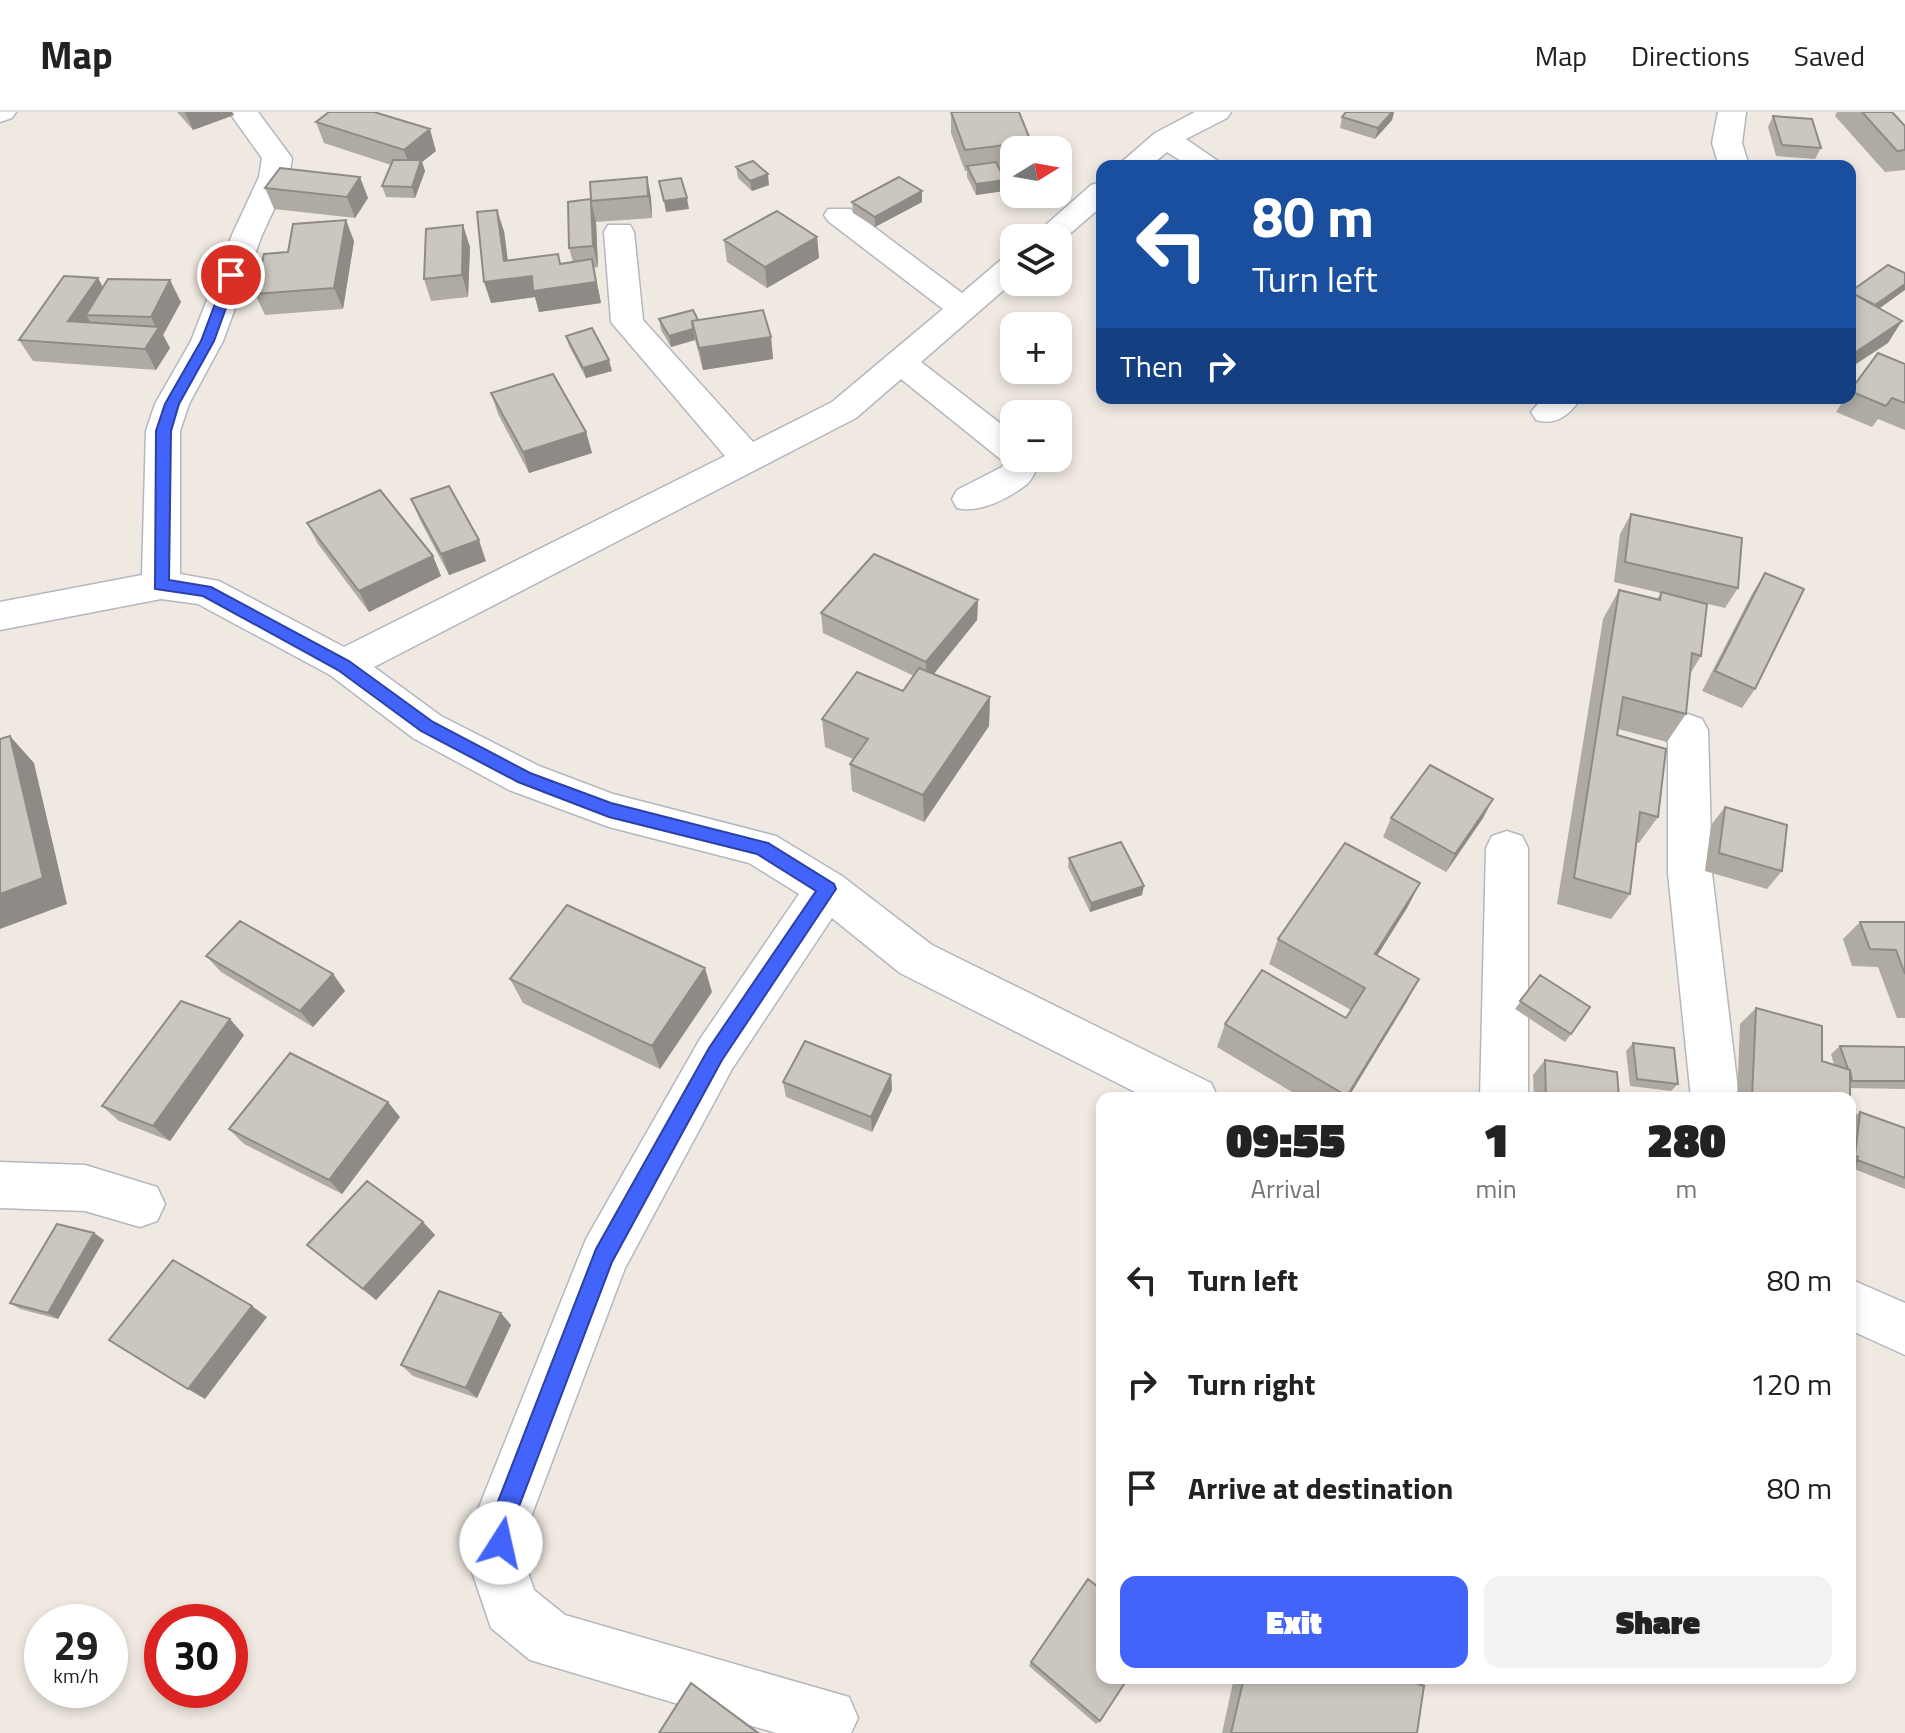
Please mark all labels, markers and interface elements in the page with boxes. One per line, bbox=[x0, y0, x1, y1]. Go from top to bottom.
text: Map bbox=[40, 26, 113, 84]
text: Map bbox=[1535, 34, 1587, 77]
text: Directions bbox=[1631, 34, 1750, 77]
text: Saved bbox=[1794, 34, 1865, 77]
north arrow bbox=[1000, 136, 1072, 208]
map controls bbox=[1000, 136, 1072, 472]
text: 80 m bbox=[1252, 174, 1374, 259]
icon: left bbox=[1120, 192, 1224, 296]
button: layers bbox=[1000, 224, 1072, 296]
pin bbox=[197, 241, 265, 309]
text: Turn left bbox=[1252, 251, 1378, 306]
icon: arrive bbox=[209, 253, 253, 297]
button: + bbox=[1000, 312, 1072, 384]
text: Then bbox=[1120, 343, 1183, 389]
icon: right bbox=[1199, 344, 1243, 388]
button: − bbox=[1000, 400, 1072, 472]
text: 09:55 bbox=[1226, 1103, 1345, 1176]
text: 1 bbox=[1483, 1103, 1509, 1176]
text: 280 bbox=[1647, 1103, 1726, 1176]
text: Arrival bbox=[1250, 1169, 1321, 1208]
text: min bbox=[1475, 1169, 1517, 1208]
text: m bbox=[1676, 1169, 1697, 1208]
text: Turn left bbox=[1188, 1257, 1298, 1303]
text: 80 m bbox=[1767, 1257, 1832, 1303]
icon: left bbox=[1120, 1258, 1164, 1302]
text: Turn right bbox=[1188, 1361, 1316, 1407]
text: 120 m bbox=[1750, 1361, 1832, 1407]
icon: right bbox=[1120, 1362, 1164, 1406]
text: Arrive at destination bbox=[1188, 1465, 1453, 1511]
text: 80 m bbox=[1767, 1465, 1832, 1511]
icon: arrive bbox=[1120, 1466, 1164, 1510]
position arrow bbox=[459, 1501, 543, 1585]
button: Exit bbox=[1120, 1576, 1468, 1668]
button: Share bbox=[1484, 1576, 1832, 1668]
speed limit sign: 30 bbox=[144, 1604, 248, 1708]
text: 29 bbox=[54, 1615, 98, 1676]
text: km/h bbox=[53, 1660, 99, 1691]

